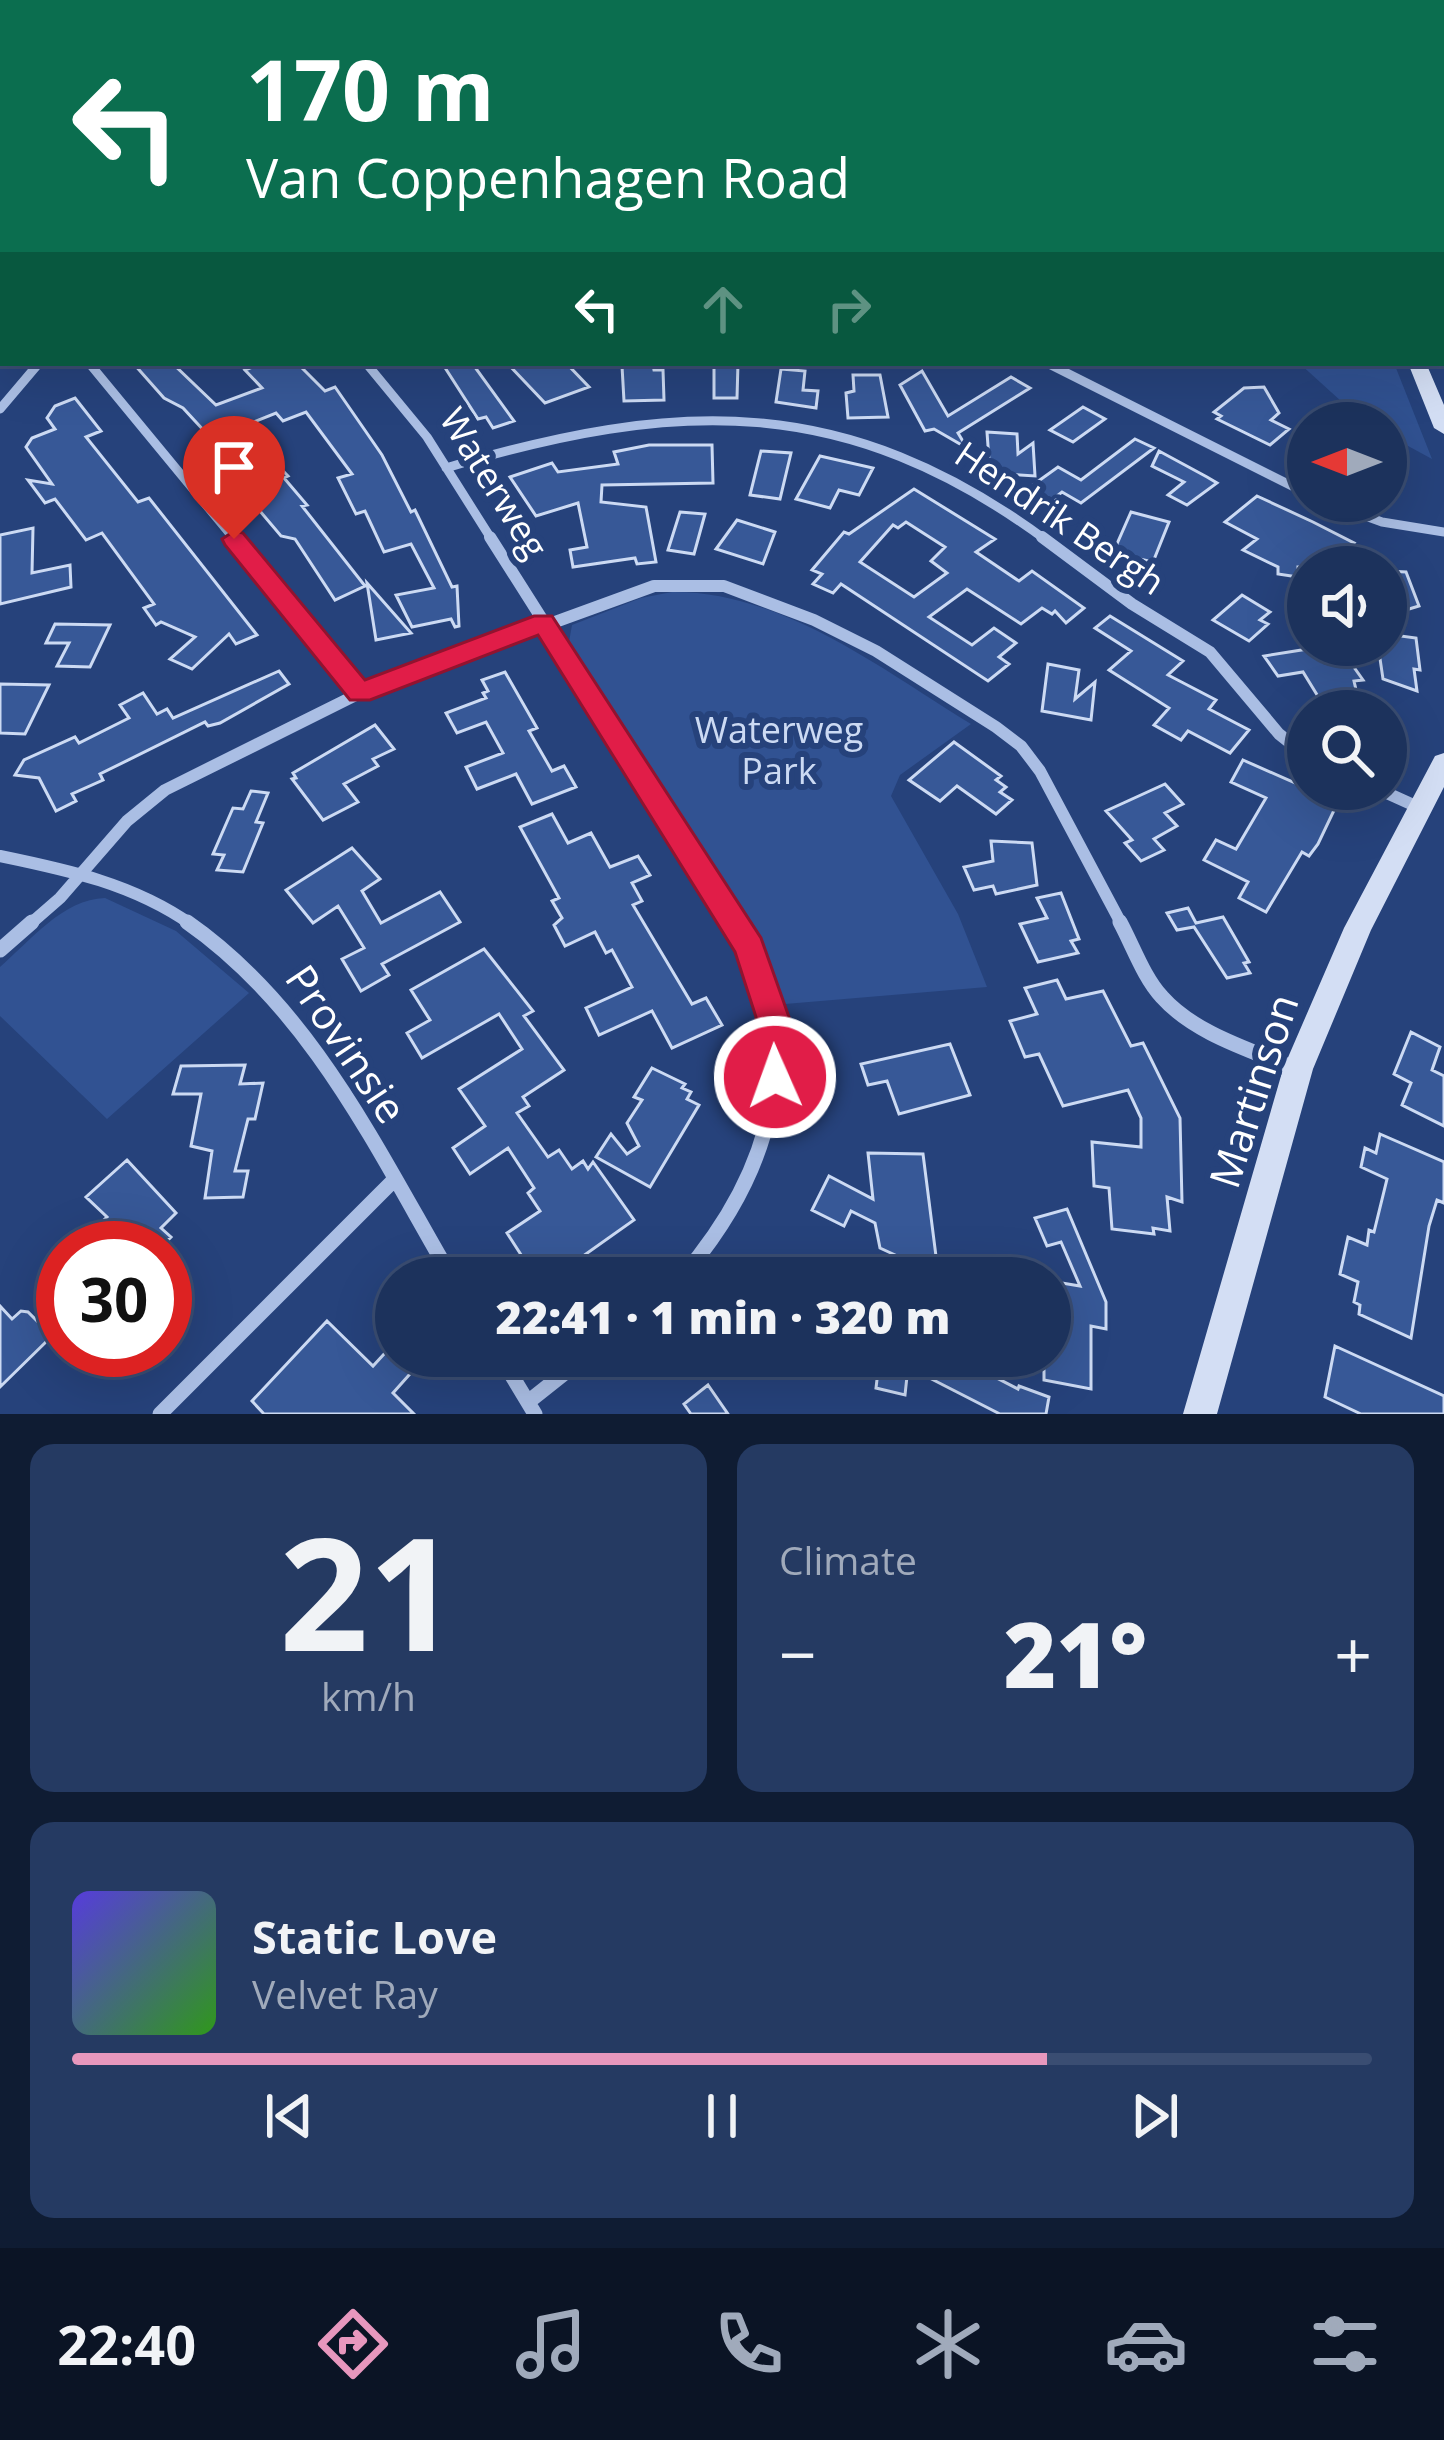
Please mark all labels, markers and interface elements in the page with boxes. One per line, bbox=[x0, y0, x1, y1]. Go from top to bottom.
text: 170 m bbox=[246, 31, 494, 146]
icon: left bbox=[48, 48, 204, 204]
text: Van Coppenhagen Road bbox=[246, 140, 850, 214]
icon: left bbox=[564, 276, 630, 342]
icon: ahead bbox=[690, 276, 756, 342]
icon: right bbox=[816, 276, 882, 342]
street label: Waterweg bbox=[429, 398, 560, 567]
north arrow bbox=[1287, 402, 1407, 522]
map controls bbox=[1287, 402, 1407, 810]
pin bbox=[183, 416, 285, 539]
street label: Hendrik Bergh bbox=[946, 429, 1175, 606]
icon: arrive bbox=[201, 434, 267, 500]
button: sound bbox=[1287, 546, 1407, 666]
button: search bbox=[1287, 690, 1407, 810]
park label: Waterweg Park bbox=[695, 705, 863, 795]
street label: Provinsie bbox=[273, 953, 421, 1133]
street label: Martinson bbox=[1194, 986, 1311, 1195]
position arrow bbox=[712, 1014, 838, 1140]
speed limit sign: 30 bbox=[36, 1221, 192, 1377]
text: 22:41 · 1 min · 320 m bbox=[496, 1286, 950, 1347]
text: 21 bbox=[279, 1484, 458, 1697]
text: Climate bbox=[779, 1533, 917, 1586]
text: 21° bbox=[1004, 1592, 1147, 1714]
text: − bbox=[779, 1608, 817, 1698]
text: + bbox=[1334, 1608, 1372, 1698]
text: km/h bbox=[321, 1669, 416, 1722]
text: Static Love bbox=[252, 1906, 497, 1967]
text: Velvet Ray bbox=[252, 1967, 438, 2020]
icon: previous bbox=[256, 2083, 322, 2149]
icon: pause bbox=[689, 2083, 755, 2149]
icon: next bbox=[1122, 2083, 1188, 2149]
icon: directions bbox=[311, 2302, 395, 2386]
icon: music bbox=[509, 2302, 593, 2386]
icon: phone bbox=[707, 2302, 791, 2386]
icon: climate bbox=[906, 2302, 990, 2386]
icon: car bbox=[1104, 2302, 1188, 2386]
icon: filters bbox=[1303, 2302, 1387, 2386]
text: 22:40 bbox=[57, 2307, 196, 2381]

